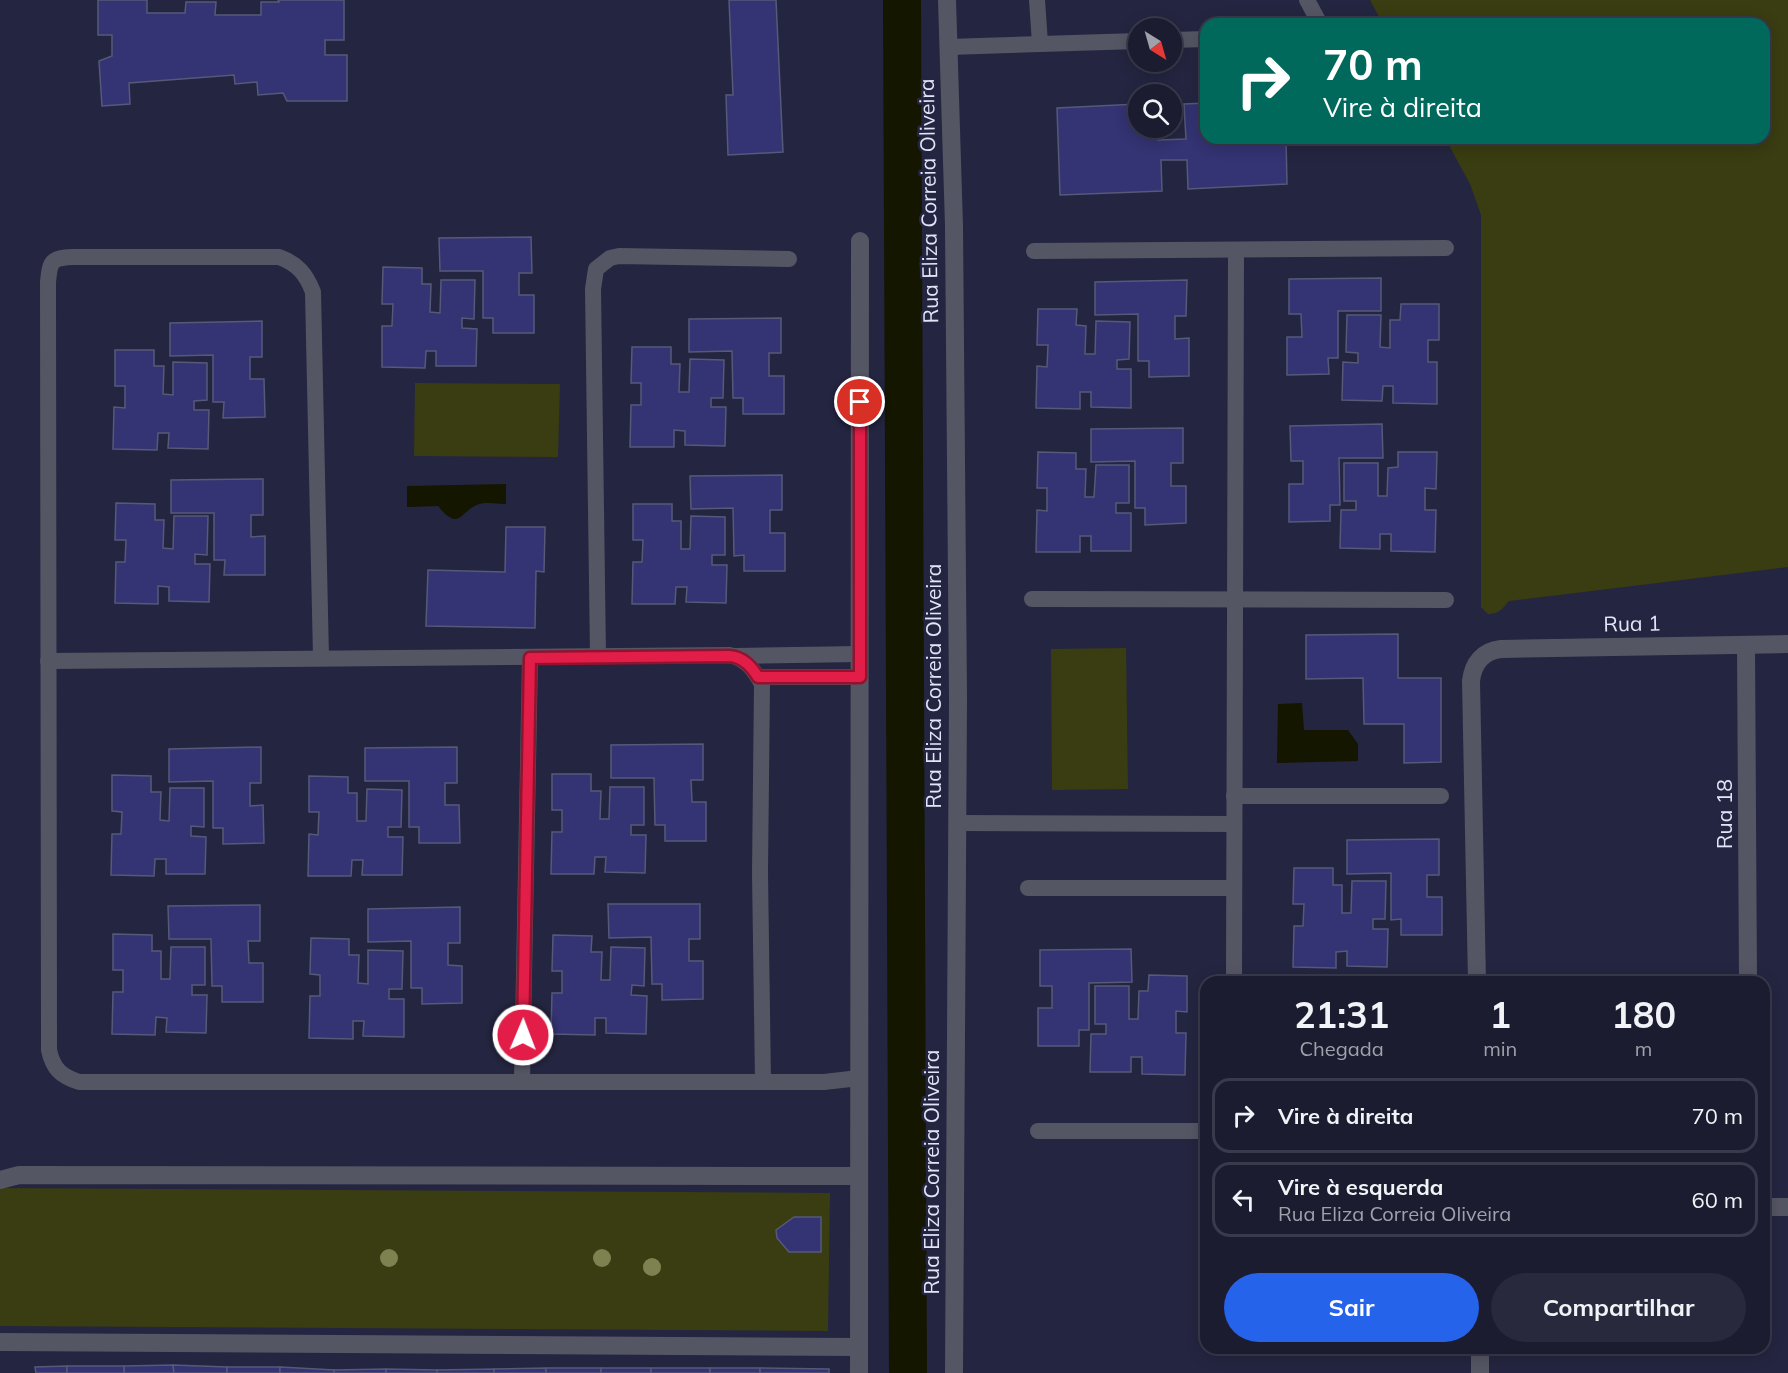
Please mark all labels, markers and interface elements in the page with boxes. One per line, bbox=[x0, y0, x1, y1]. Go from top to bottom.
north arrow bbox=[1128, 18, 1182, 72]
map controls bbox=[1128, 18, 1182, 138]
text: 70 m bbox=[1323, 38, 1423, 91]
icon: right bbox=[1224, 42, 1302, 120]
street label: Rua Eliza Correia Oliveira bbox=[913, 78, 943, 324]
button: search bbox=[1128, 84, 1182, 138]
text: Vire à direita bbox=[1323, 90, 1482, 124]
pin bbox=[834, 376, 885, 427]
icon: arrive bbox=[843, 385, 876, 418]
street label: Rua Eliza Correia Oliveira bbox=[920, 564, 946, 808]
street label: Rua 1 bbox=[1603, 610, 1661, 636]
street label: Rua 18 bbox=[1711, 779, 1737, 849]
text: 21:31 bbox=[1294, 992, 1389, 1037]
text: 1 bbox=[1489, 992, 1511, 1037]
text: 180 bbox=[1611, 992, 1676, 1037]
position arrow bbox=[491, 1003, 555, 1067]
text: Chegada bbox=[1299, 1036, 1384, 1061]
text: min bbox=[1483, 1036, 1517, 1061]
text: m bbox=[1635, 1036, 1652, 1061]
street label: Rua Eliza Correia Oliveira bbox=[918, 1050, 944, 1294]
icon: right bbox=[1227, 1099, 1260, 1132]
text: Vire à direita bbox=[1278, 1102, 1413, 1130]
text: 70 m bbox=[1692, 1102, 1743, 1130]
text: Vire à esquerda bbox=[1278, 1173, 1443, 1201]
icon: left bbox=[1227, 1183, 1260, 1216]
text: 60 m bbox=[1692, 1186, 1743, 1214]
text: Rua Eliza Correia Oliveira bbox=[1278, 1201, 1511, 1226]
button: Sair bbox=[1224, 1273, 1479, 1342]
button: Compartilhar bbox=[1491, 1273, 1746, 1342]

